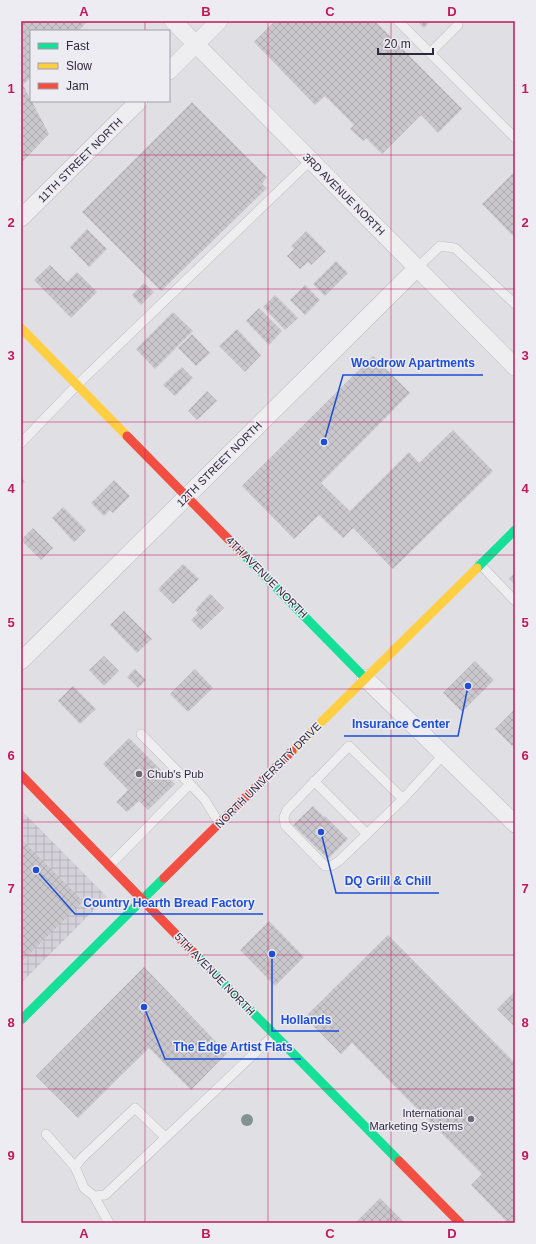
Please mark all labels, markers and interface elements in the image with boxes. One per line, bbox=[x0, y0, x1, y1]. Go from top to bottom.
text: A bbox=[79, 4, 89, 19]
text: B bbox=[201, 4, 211, 19]
text: C bbox=[325, 4, 335, 19]
text: D bbox=[447, 4, 457, 19]
legend bbox=[30, 30, 170, 102]
scale bar bbox=[378, 30, 433, 56]
text: 20 m bbox=[384, 37, 411, 51]
text: Fast bbox=[66, 39, 90, 53]
text: Slow bbox=[66, 59, 92, 73]
text: Jam bbox=[66, 79, 89, 93]
text: 1 bbox=[7, 81, 15, 96]
text: 1 bbox=[521, 81, 529, 96]
street label: 11TH STREET NORTH bbox=[35, 115, 125, 205]
street label: 3RD AVENUE NORTH bbox=[301, 151, 387, 237]
text: 2 bbox=[7, 215, 15, 230]
text: 2 bbox=[521, 215, 529, 230]
text: 3 bbox=[7, 348, 15, 363]
text: 3 bbox=[521, 348, 529, 363]
callout: Woodrow Apartments bbox=[343, 351, 483, 375]
text: Woodrow Apartments bbox=[351, 356, 475, 370]
street label: 12TH STREET NORTH bbox=[174, 419, 264, 509]
text: 4 bbox=[7, 481, 15, 496]
text: 4 bbox=[521, 481, 529, 496]
street label: 4TH AVENUE NORTH bbox=[224, 534, 310, 620]
text: 5 bbox=[7, 615, 15, 630]
text: 5 bbox=[521, 615, 529, 630]
callout: Insurance Center bbox=[344, 712, 458, 736]
text: Insurance Center bbox=[352, 717, 450, 731]
street label: NORTH UNIVERSITY DRIVE bbox=[213, 720, 323, 830]
text: 6 bbox=[7, 748, 15, 763]
text: 6 bbox=[521, 748, 529, 763]
place label: Chub's Pub bbox=[147, 768, 204, 780]
marker: Chub's Pub bbox=[134, 769, 144, 779]
callout: DQ Grill & Chill bbox=[336, 869, 439, 893]
text: DQ Grill & Chill bbox=[345, 874, 431, 888]
text: 7 bbox=[7, 881, 15, 896]
text: 7 bbox=[521, 881, 529, 896]
callout: Country Hearth Bread Factory bbox=[75, 890, 263, 914]
text: Country Hearth Bread Factory bbox=[83, 896, 255, 910]
street label: 5TH AVENUE NORTH bbox=[173, 930, 257, 1018]
callout: Hollands bbox=[272, 1007, 339, 1031]
text: Hollands bbox=[281, 1013, 332, 1027]
text: 8 bbox=[7, 1015, 15, 1030]
text: 8 bbox=[521, 1015, 529, 1030]
callout: The Edge Artist Flats bbox=[165, 1035, 301, 1059]
text: The Edge Artist Flats bbox=[173, 1040, 293, 1054]
place label: International Marketing Systems bbox=[369, 1107, 463, 1132]
marker: International Marketing Systems bbox=[466, 1114, 476, 1124]
text: 9 bbox=[7, 1148, 15, 1163]
text: 9 bbox=[521, 1148, 529, 1163]
text: A bbox=[79, 1226, 89, 1241]
text: B bbox=[201, 1226, 211, 1241]
text: C bbox=[325, 1226, 335, 1241]
text: D bbox=[447, 1226, 457, 1241]

